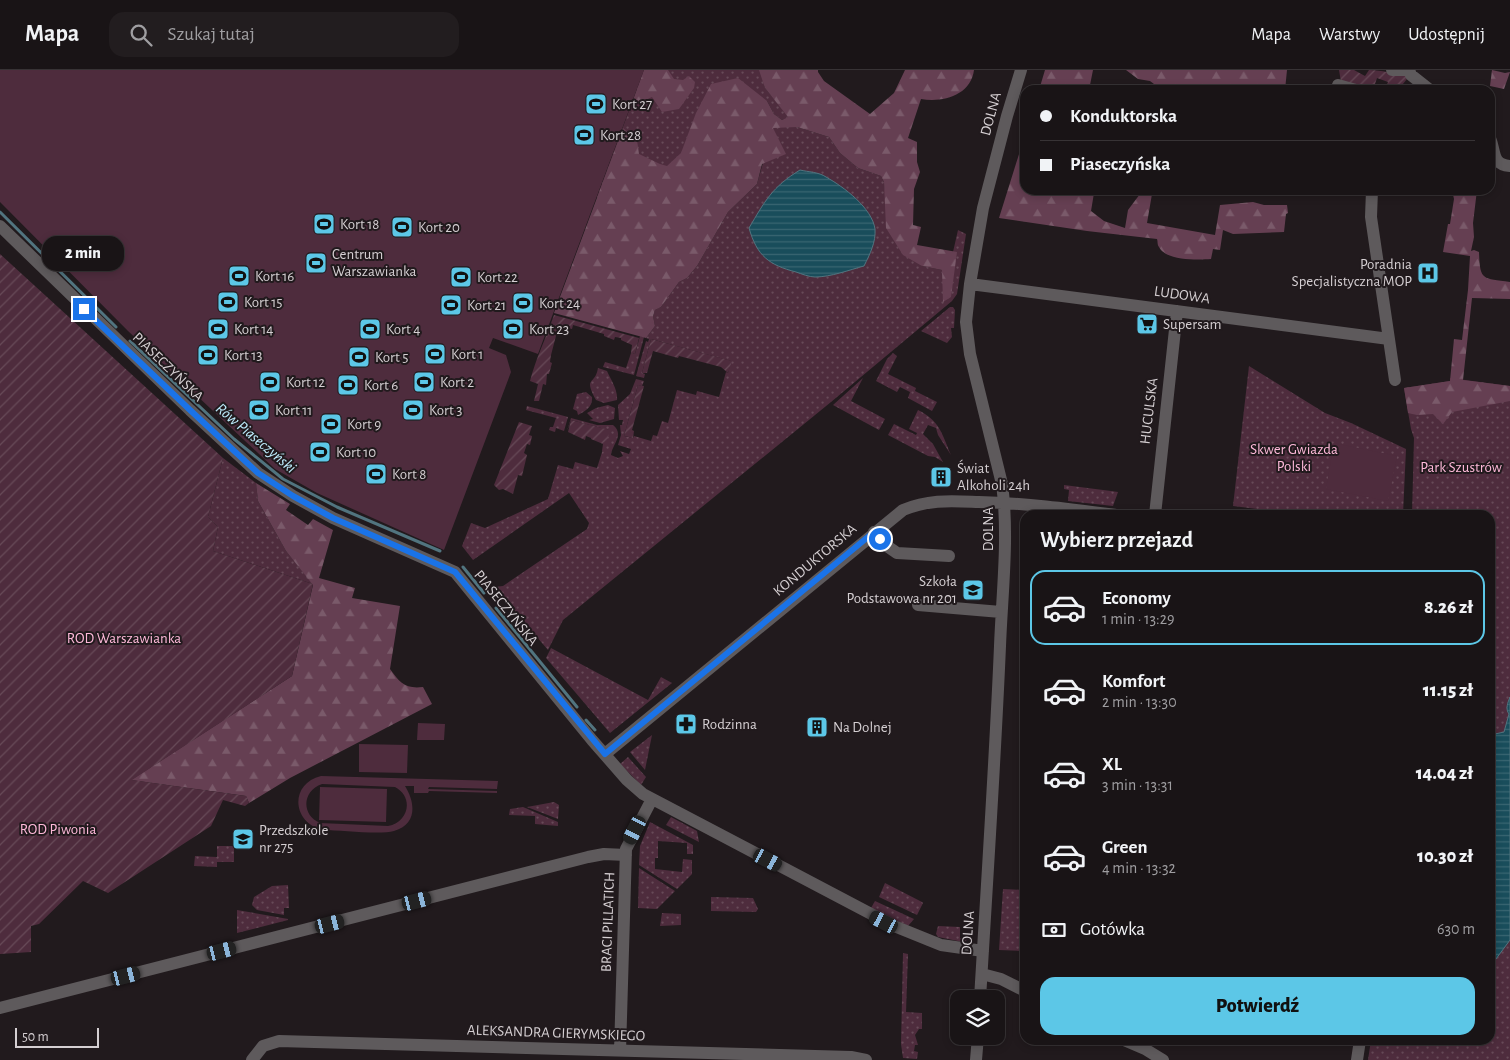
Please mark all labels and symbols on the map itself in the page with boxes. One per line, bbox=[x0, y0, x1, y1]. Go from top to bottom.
street label: DOLNA bbox=[978, 90, 1004, 137]
sports icon: Kort 27 bbox=[584, 92, 608, 116]
place label: Kort 27 bbox=[612, 97, 652, 112]
sports icon: Kort 28 bbox=[572, 123, 596, 147]
place label: Kort 28 bbox=[600, 128, 641, 143]
sports icon: Kort 18 bbox=[312, 212, 336, 236]
sports icon: Kort 20 bbox=[390, 215, 414, 239]
place label: Kort 18 bbox=[340, 217, 379, 232]
place label: Kort 20 bbox=[418, 220, 460, 235]
callout: 2 min bbox=[43, 236, 125, 272]
place label: Centrum Warszawianka bbox=[332, 247, 416, 279]
sports icon: Centrum Warszawianka bbox=[304, 251, 328, 275]
place label: Poradnia Specjalistyczna MOP bbox=[1292, 257, 1412, 289]
hospital icon: Poradnia Specjalistyczna MOP bbox=[1416, 261, 1440, 285]
sports icon: Kort 16 bbox=[227, 264, 251, 288]
sports icon: Kort 22 bbox=[449, 265, 473, 289]
place label: Kort 16 bbox=[255, 269, 294, 284]
place label: Kort 22 bbox=[477, 270, 518, 285]
street label: LUDOWA bbox=[1153, 284, 1211, 306]
sports icon: Kort 15 bbox=[216, 290, 240, 314]
sports icon: Kort 24 bbox=[511, 291, 535, 315]
sports icon: Kort 21 bbox=[439, 293, 463, 317]
place label: Kort 15 bbox=[244, 295, 283, 310]
place label: Kort 24 bbox=[539, 296, 580, 311]
route end bbox=[73, 298, 95, 320]
place label: Kort 21 bbox=[467, 298, 506, 313]
supermarket icon: Supersam bbox=[1135, 312, 1159, 336]
sports icon: Kort 14 bbox=[206, 317, 230, 341]
sports icon: Kort 4 bbox=[358, 317, 382, 341]
sports icon: Kort 23 bbox=[501, 317, 525, 341]
place label: Supersam bbox=[1163, 317, 1221, 332]
place label: Kort 14 bbox=[234, 322, 274, 337]
place label: Kort 4 bbox=[386, 322, 420, 337]
place label: Kort 23 bbox=[529, 322, 569, 337]
street label: PIASECZYŃSKA bbox=[130, 328, 208, 405]
sports icon: Kort 1 bbox=[423, 342, 447, 366]
sports icon: Kort 13 bbox=[196, 343, 220, 367]
sports icon: Kort 5 bbox=[347, 345, 371, 369]
place label: Kort 1 bbox=[451, 347, 483, 362]
place label: Kort 13 bbox=[224, 348, 263, 363]
place label: Kort 5 bbox=[375, 350, 408, 365]
sports icon: Kort 12 bbox=[258, 370, 282, 394]
sports icon: Kort 2 bbox=[412, 370, 436, 394]
sports icon: Kort 6 bbox=[336, 373, 360, 397]
place label: Kort 12 bbox=[286, 375, 325, 390]
place label: Kort 2 bbox=[440, 375, 474, 390]
street label: HUCULSKA bbox=[1137, 377, 1161, 445]
place label: Kort 6 bbox=[364, 378, 398, 393]
sports icon: Kort 11 bbox=[247, 398, 271, 422]
sports icon: Kort 3 bbox=[401, 398, 425, 422]
water label: Rów Piaseczyński bbox=[213, 400, 299, 476]
place label: Kort 11 bbox=[275, 403, 313, 418]
place label: Kort 3 bbox=[429, 403, 462, 418]
sports icon: Kort 9 bbox=[319, 412, 343, 436]
place label: Kort 9 bbox=[347, 417, 381, 432]
sports icon: Kort 10 bbox=[308, 440, 332, 464]
park label: Skwer Gwiazda Polski bbox=[1250, 442, 1338, 474]
place label: Kort 10 bbox=[336, 445, 376, 460]
place label: Świat Alkoholi 24h bbox=[957, 459, 1030, 493]
park label: Park Szustrów bbox=[1420, 460, 1502, 475]
sports icon: Kort 8 bbox=[364, 462, 388, 486]
building icon: Świat Alkoholi 24h bbox=[929, 465, 953, 489]
place label: Kort 8 bbox=[392, 467, 426, 482]
street label: DOLNA bbox=[981, 506, 996, 551]
street label: KONDUKTORSKA bbox=[771, 521, 860, 599]
route start bbox=[869, 528, 891, 550]
street label: PIASECZYŃSKA bbox=[471, 566, 543, 649]
place label: Szkoła Podstawowa nr 201 bbox=[846, 574, 957, 606]
school or university icon: Szkoła Podstawowa nr 201 bbox=[961, 578, 985, 602]
park label: ROD Warszawianka bbox=[67, 631, 181, 646]
pharmacy icon: Rodzinna bbox=[674, 712, 698, 736]
building icon: Na Dolnej bbox=[805, 715, 829, 739]
place label: Rodzinna bbox=[702, 717, 757, 732]
place label: Na Dolnej bbox=[833, 720, 892, 735]
car bbox=[621, 813, 648, 847]
park label: ROD Piwonia bbox=[20, 822, 96, 837]
place label: Przedszkole nr 275 bbox=[259, 823, 328, 855]
school or university icon: Przedszkole nr 275 bbox=[231, 827, 255, 851]
car bbox=[751, 846, 784, 874]
street label: BRACI PILLATICH bbox=[599, 872, 617, 972]
car bbox=[400, 890, 433, 912]
car bbox=[867, 909, 900, 935]
street label: DOLNA bbox=[959, 910, 977, 956]
car bbox=[313, 913, 346, 935]
car bbox=[205, 940, 238, 962]
car bbox=[109, 965, 142, 987]
street label: ALEKSANDRA GIERYMSKIEGO bbox=[467, 1022, 645, 1044]
scale bar bbox=[15, 1025, 99, 1048]

